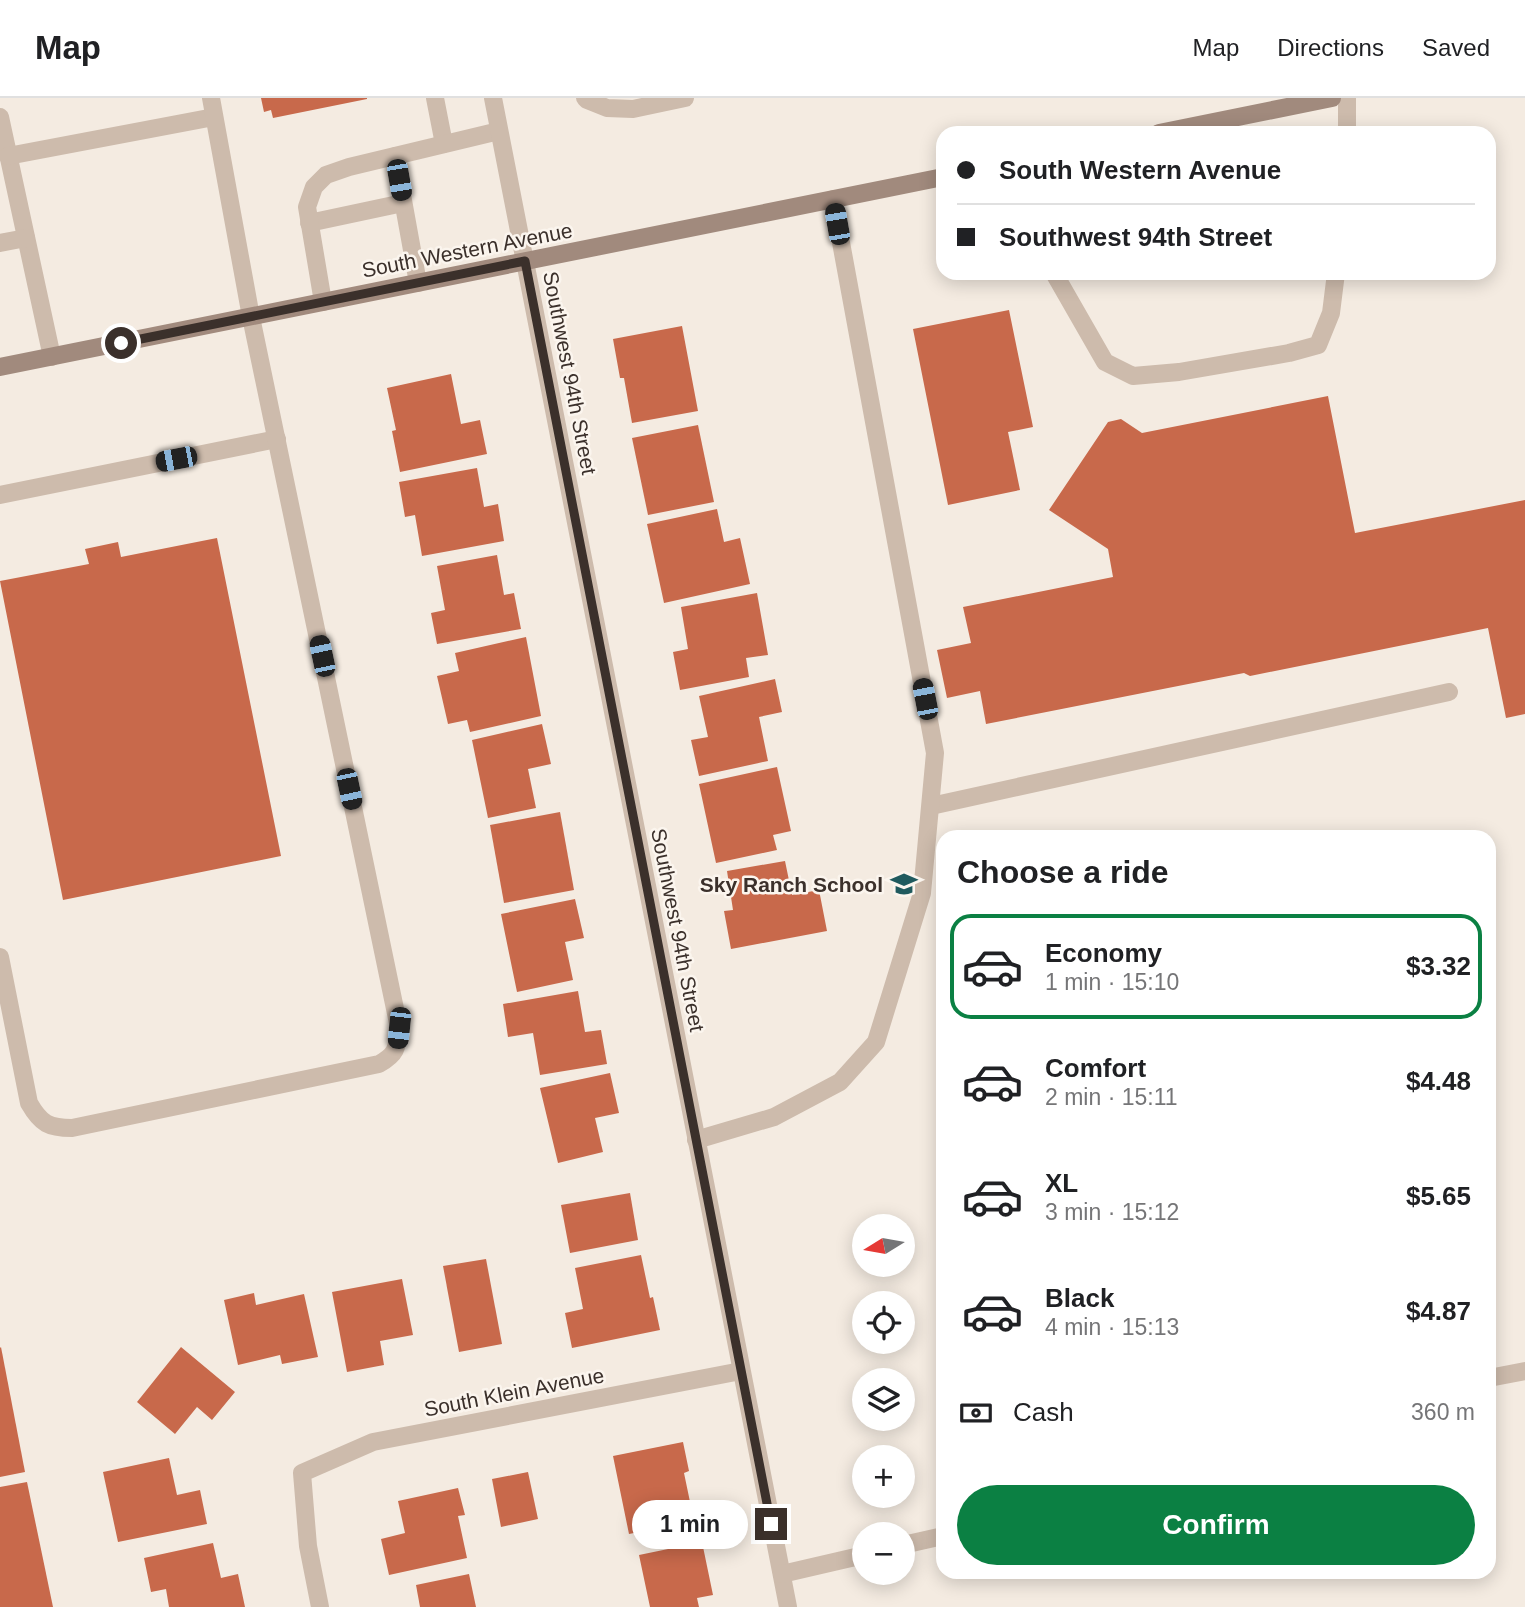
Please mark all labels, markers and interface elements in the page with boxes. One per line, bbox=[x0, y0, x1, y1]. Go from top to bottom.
text: Map bbox=[35, 29, 101, 66]
text: Map bbox=[1193, 34, 1239, 61]
text: Directions bbox=[1277, 34, 1384, 61]
text: Saved bbox=[1422, 34, 1490, 61]
text: South Western Avenue bbox=[999, 155, 1281, 185]
car bbox=[386, 157, 413, 203]
car bbox=[824, 201, 851, 247]
street label: South Western Avenue bbox=[360, 218, 574, 282]
text: Southwest 94th Street bbox=[999, 222, 1272, 252]
street label: Southwest 94th Street bbox=[539, 269, 601, 477]
route start bbox=[105, 327, 137, 359]
car bbox=[154, 445, 199, 473]
car bbox=[308, 633, 337, 679]
car bbox=[911, 676, 940, 722]
car bbox=[335, 766, 364, 812]
street label: Southwest 94th Street bbox=[647, 826, 709, 1034]
text: Choose a ride bbox=[957, 854, 1169, 890]
school or university icon: Sky Ranch School bbox=[889, 869, 919, 899]
place label: Sky Ranch School bbox=[700, 873, 883, 896]
icon: car bbox=[961, 935, 1024, 998]
text: Economy bbox=[1045, 938, 1162, 968]
text: $3.32 bbox=[1406, 951, 1471, 981]
text: 1 min · 15:10 bbox=[1045, 969, 1179, 995]
car bbox=[387, 1006, 412, 1050]
icon: car bbox=[961, 1050, 1024, 1113]
text: Comfort bbox=[1045, 1053, 1146, 1083]
text: $4.48 bbox=[1406, 1066, 1471, 1096]
text: 2 min · 15:11 bbox=[1045, 1084, 1178, 1110]
icon: car bbox=[961, 1165, 1024, 1228]
text: XL bbox=[1045, 1168, 1078, 1198]
text: $5.65 bbox=[1406, 1181, 1471, 1211]
text: 3 min · 15:12 bbox=[1045, 1199, 1179, 1225]
north arrow bbox=[852, 1214, 915, 1278]
map controls bbox=[852, 1214, 915, 1585]
icon: car bbox=[961, 1280, 1024, 1343]
text: Black bbox=[1045, 1283, 1114, 1313]
button: locate bbox=[852, 1291, 915, 1354]
text: $4.87 bbox=[1406, 1296, 1471, 1326]
text: 4 min · 15:13 bbox=[1045, 1314, 1179, 1340]
street label: South Klein Avenue bbox=[422, 1363, 606, 1421]
button: layers bbox=[852, 1368, 915, 1431]
icon: cash bbox=[957, 1394, 995, 1432]
text: Cash bbox=[1013, 1397, 1074, 1427]
text: 360 m bbox=[1411, 1399, 1475, 1425]
button: + bbox=[852, 1445, 915, 1508]
button: Confirm bbox=[957, 1485, 1475, 1565]
callout: 1 min bbox=[631, 1500, 746, 1548]
route end bbox=[755, 1508, 787, 1540]
text: 1 min bbox=[660, 1511, 720, 1537]
button: − bbox=[852, 1522, 915, 1585]

